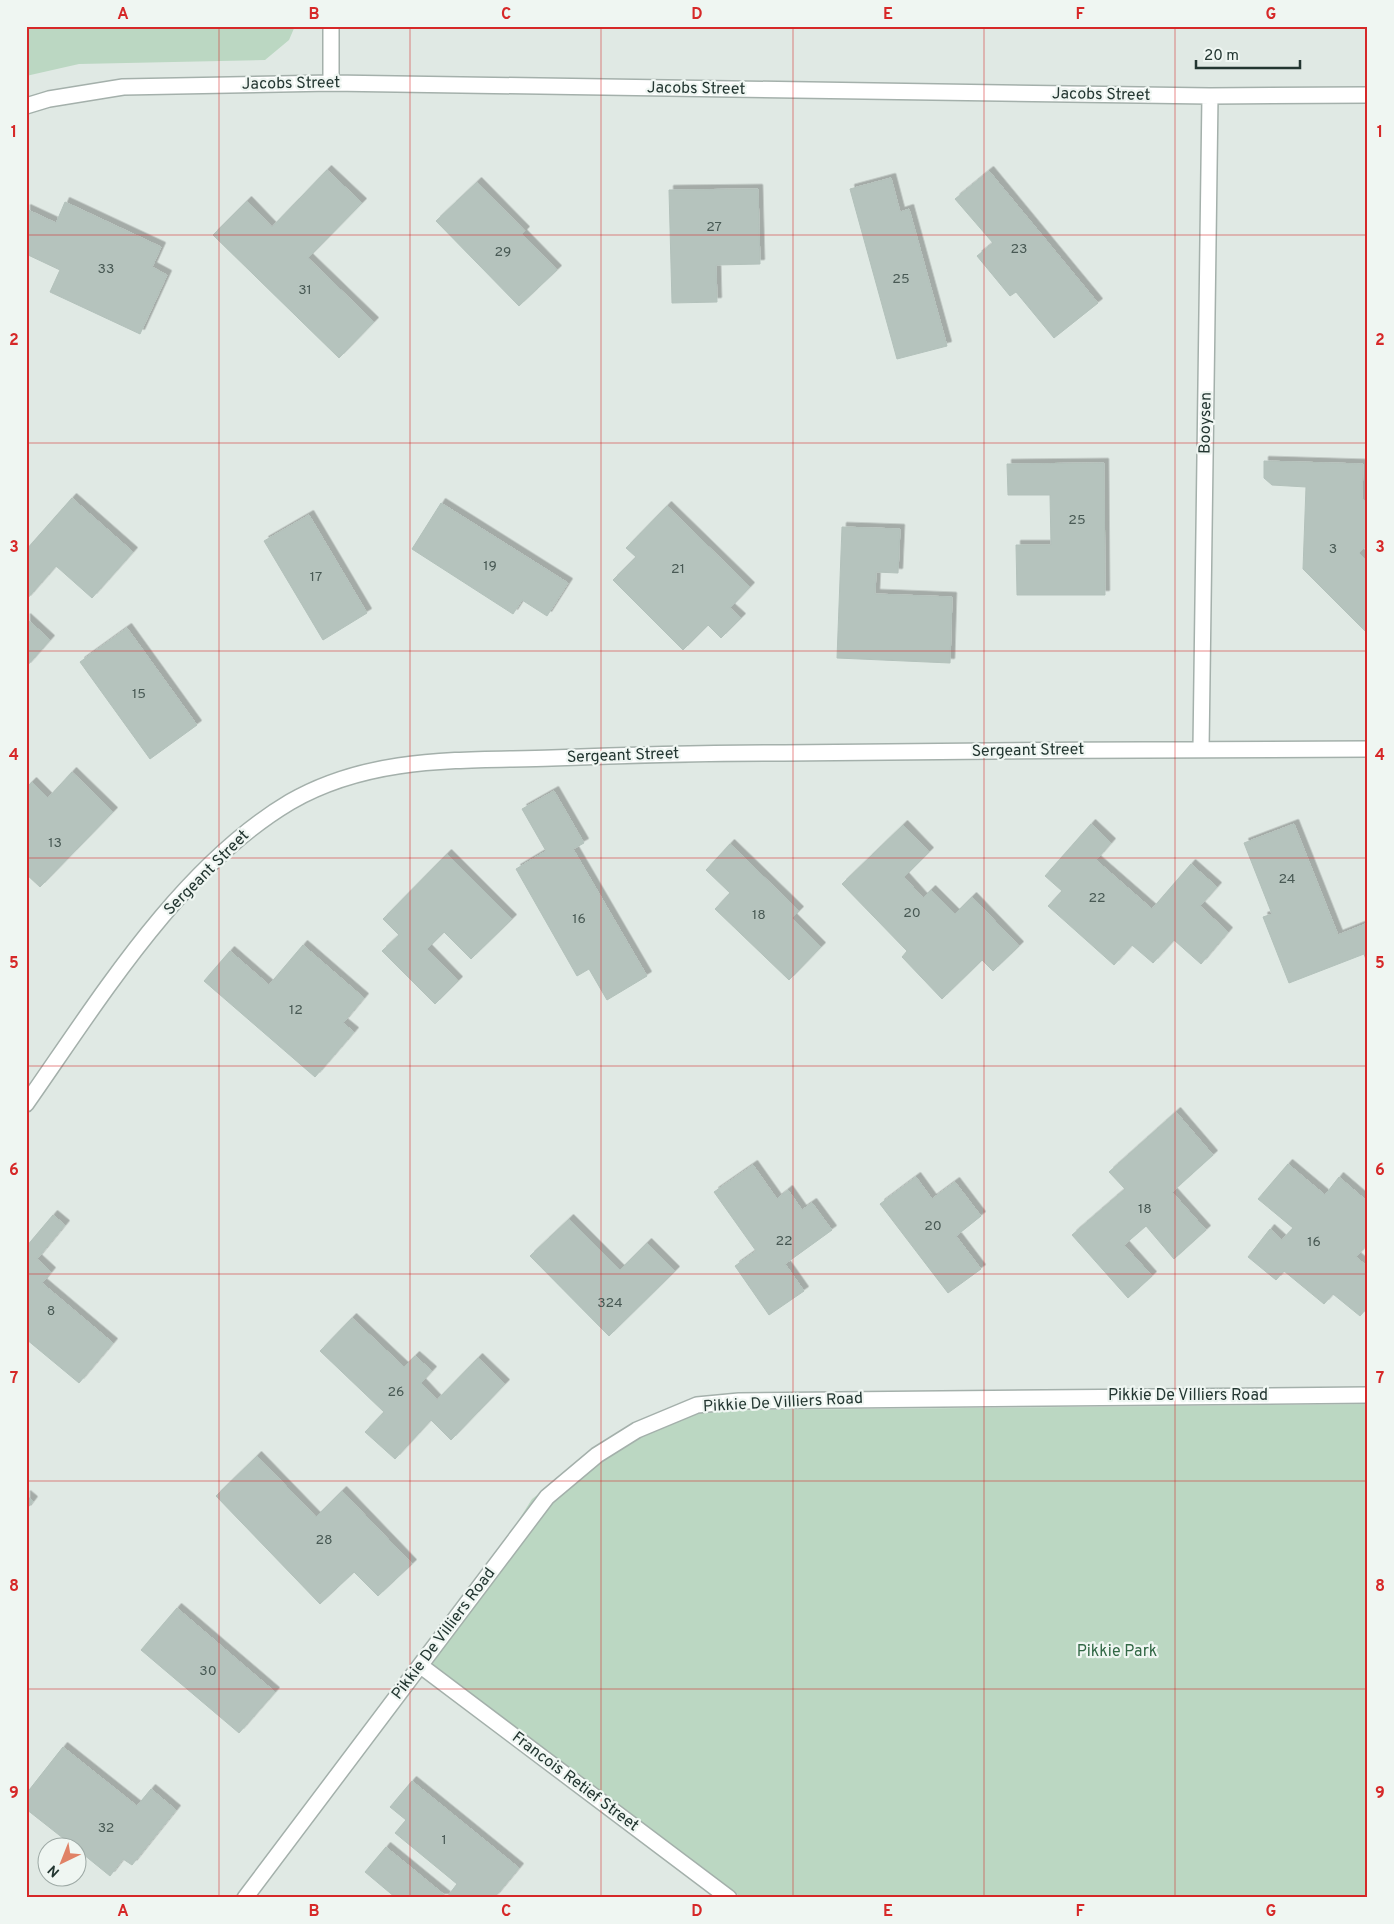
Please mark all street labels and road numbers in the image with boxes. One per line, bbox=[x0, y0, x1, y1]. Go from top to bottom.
street label: Jacobs Street bbox=[242, 73, 340, 95]
street label: Jacobs Street bbox=[647, 78, 745, 100]
street label: Jacobs Street bbox=[1052, 84, 1150, 106]
street label: Booysen bbox=[1195, 392, 1217, 454]
street label: Sergeant Street bbox=[972, 740, 1084, 762]
street label: Sergeant Street bbox=[566, 744, 680, 768]
street label: Sergeant Street bbox=[160, 826, 254, 920]
street label: Pikkie De Villiers Road bbox=[1108, 1386, 1268, 1406]
street label: Pikkie De Villiers Road bbox=[703, 1389, 863, 1417]
street label: Pikkie De Villiers Road bbox=[388, 1564, 500, 1704]
street label: Francois Retief Street bbox=[508, 1728, 642, 1836]

